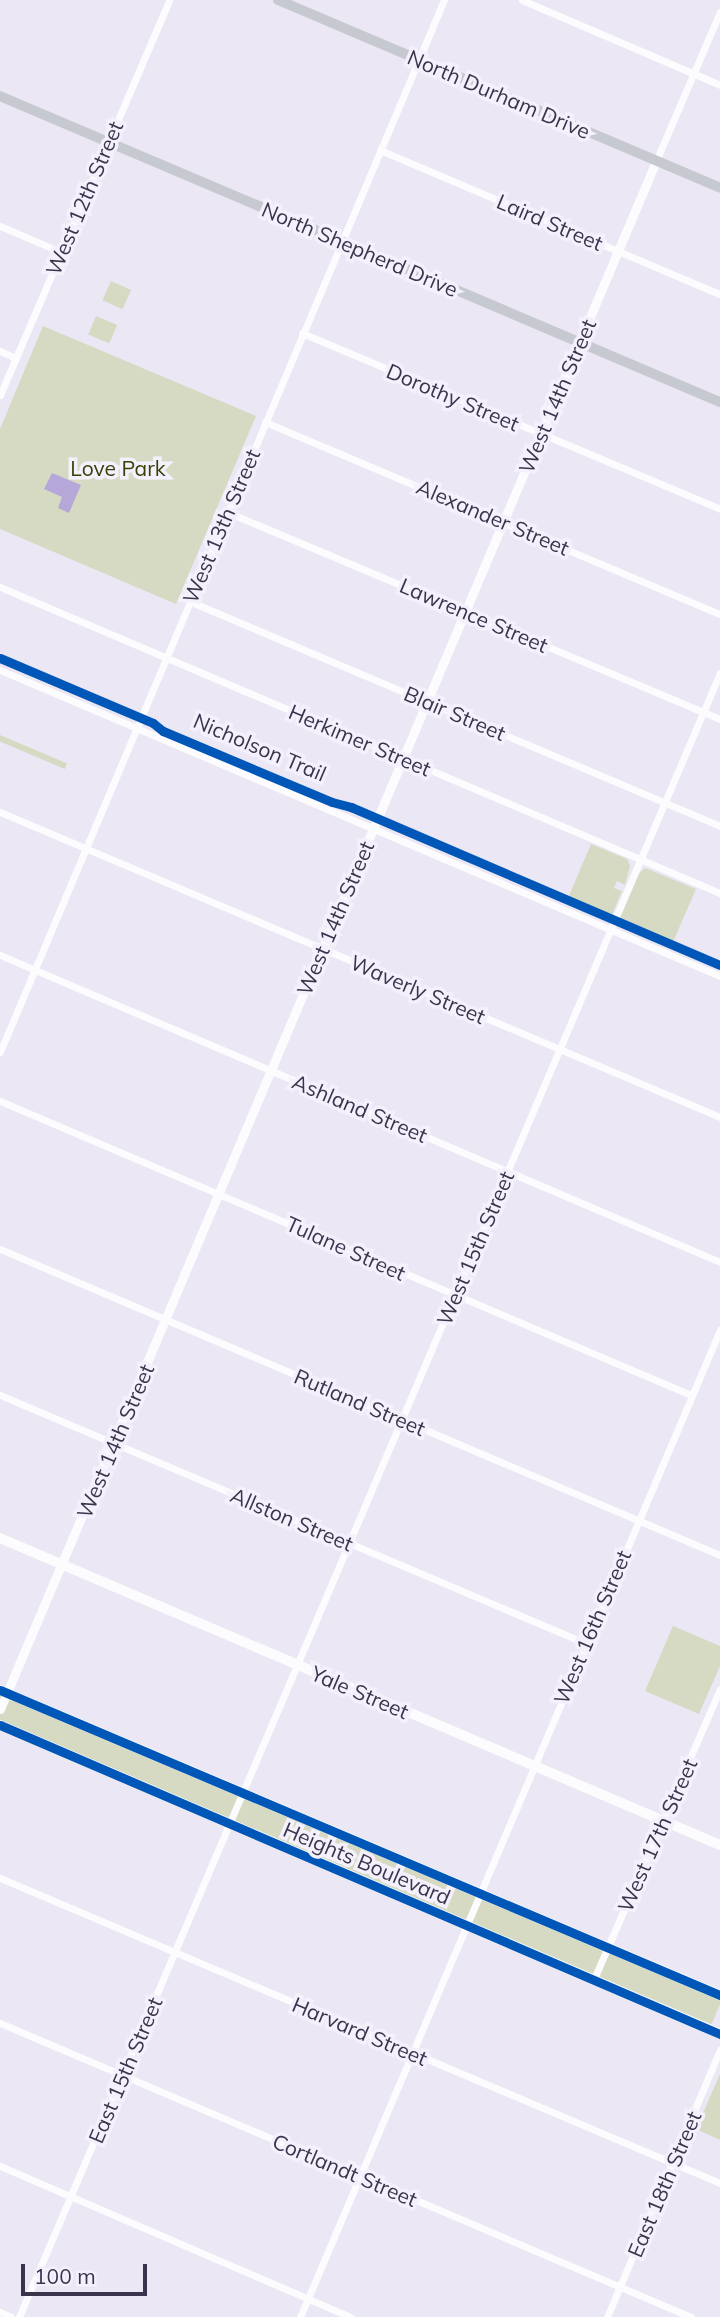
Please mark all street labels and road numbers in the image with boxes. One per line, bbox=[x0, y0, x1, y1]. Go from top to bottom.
street label: North Durham Drive bbox=[404, 44, 594, 144]
street label: West 12th Street bbox=[40, 117, 128, 279]
street label: Laird Street bbox=[493, 188, 607, 256]
street label: North Shepherd Drive bbox=[258, 196, 462, 302]
street label: West 14th Street bbox=[513, 315, 601, 477]
street label: Dorothy Street bbox=[383, 358, 523, 436]
street label: West 13th Street bbox=[177, 445, 265, 607]
street label: Alexander Street bbox=[413, 474, 573, 560]
street label: Lawrence Street bbox=[396, 572, 552, 658]
street label: Blair Street bbox=[400, 680, 510, 746]
street label: Herkimer Street bbox=[285, 699, 435, 781]
street label: Nicholson Trail bbox=[190, 708, 330, 786]
street label: West 14th Street bbox=[291, 837, 379, 999]
street label: Waverly Street bbox=[347, 949, 489, 1029]
street label: Ashland Street bbox=[289, 1068, 431, 1148]
street label: West 15th Street bbox=[431, 1167, 519, 1329]
street label: Tulane Street bbox=[282, 1210, 410, 1286]
street label: West 14th Street bbox=[71, 1360, 159, 1522]
street label: Rutland Street bbox=[291, 1363, 429, 1441]
street label: Allston Street bbox=[227, 1482, 357, 1556]
street label: West 16th Street bbox=[548, 1546, 636, 1708]
street label: Yale Street bbox=[307, 1660, 413, 1724]
street label: West 17th Street bbox=[612, 1754, 702, 1916]
street label: Heights Boulevard bbox=[280, 1816, 454, 1910]
street label: Harvard Street bbox=[289, 1991, 431, 2071]
street label: East 15th Street bbox=[83, 1993, 167, 2147]
street label: East 18th Street bbox=[622, 2107, 706, 2261]
street label: Cortlandt Street bbox=[269, 2128, 421, 2212]

